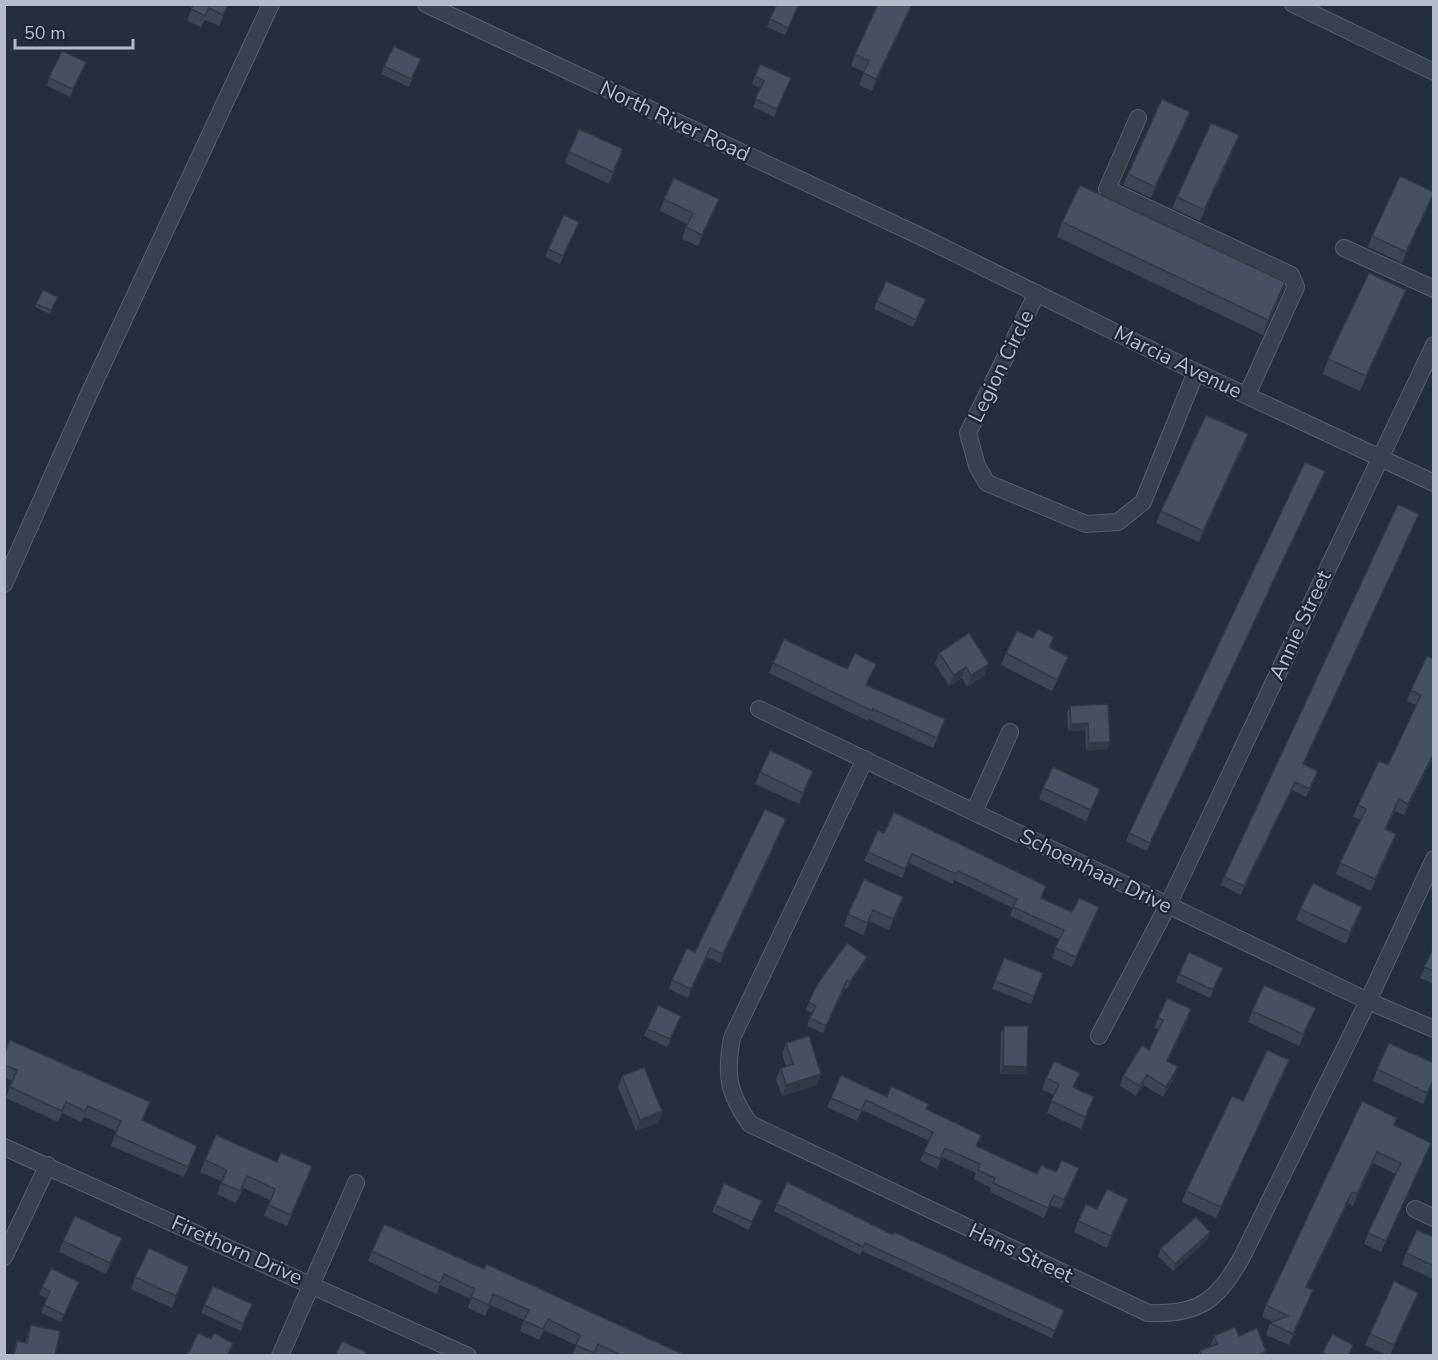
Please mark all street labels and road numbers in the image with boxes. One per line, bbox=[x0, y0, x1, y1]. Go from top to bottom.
street label: North River Road bbox=[595, 74, 755, 168]
street label: Legion Circle bbox=[962, 305, 1040, 427]
street label: Marcia Avenue bbox=[1109, 319, 1247, 405]
street label: Annie Street bbox=[1262, 565, 1338, 684]
street label: Schoenhaar Drive bbox=[1015, 822, 1177, 920]
street label: Firethorn Drive bbox=[167, 1209, 307, 1291]
street label: Hans Street bbox=[964, 1217, 1078, 1290]

